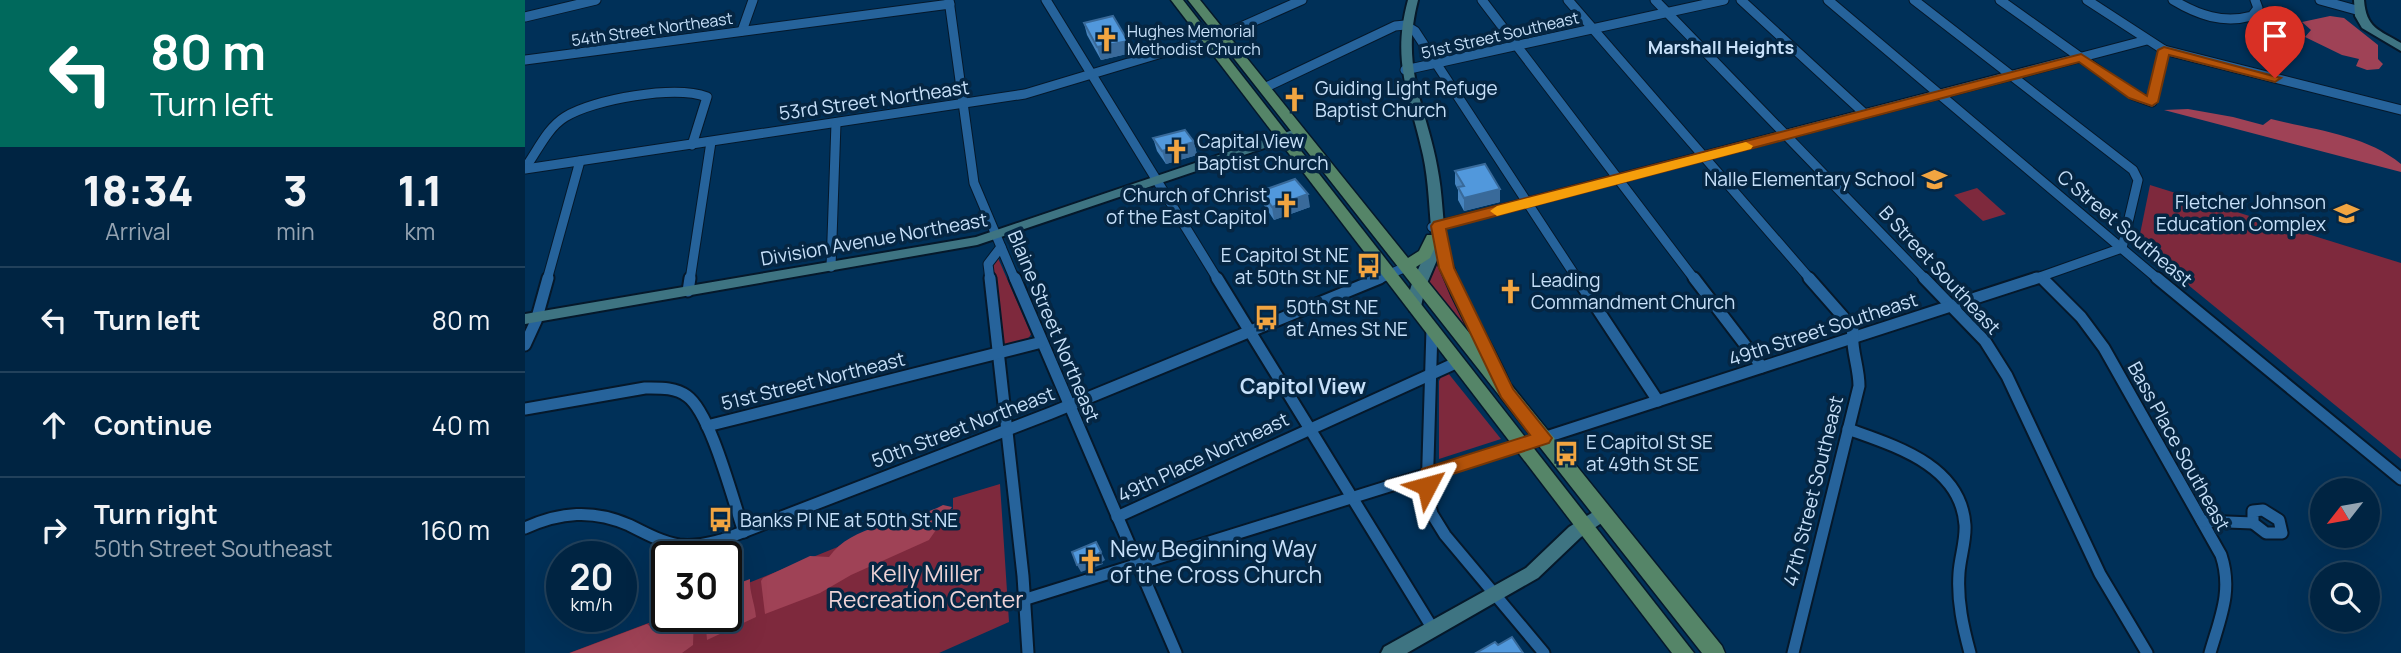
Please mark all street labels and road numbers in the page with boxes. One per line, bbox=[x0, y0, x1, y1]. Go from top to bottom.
street label: 51st Street Southeast bbox=[1419, 6, 1581, 64]
street label: 54th Street Northeast bbox=[570, 7, 734, 51]
street label: 53rd Street Northeast bbox=[777, 74, 971, 126]
street label: C Street Southeast bbox=[2052, 164, 2198, 292]
street label: B Street Southeast bbox=[1873, 200, 2007, 340]
street label: Division Avenue Northeast bbox=[759, 206, 989, 272]
street label: Blaine Street Northeast bbox=[1002, 226, 1106, 426]
street label: 49th Street Southeast bbox=[1725, 286, 1921, 372]
street label: 51st Street Northeast bbox=[718, 346, 908, 416]
street label: Bass Place Southeast bbox=[2122, 357, 2236, 535]
street label: 50th Street Northeast bbox=[868, 380, 1058, 474]
street label: 47th Street Southeast bbox=[1777, 393, 1849, 589]
street label: 49th Place Northeast bbox=[1113, 406, 1293, 508]

